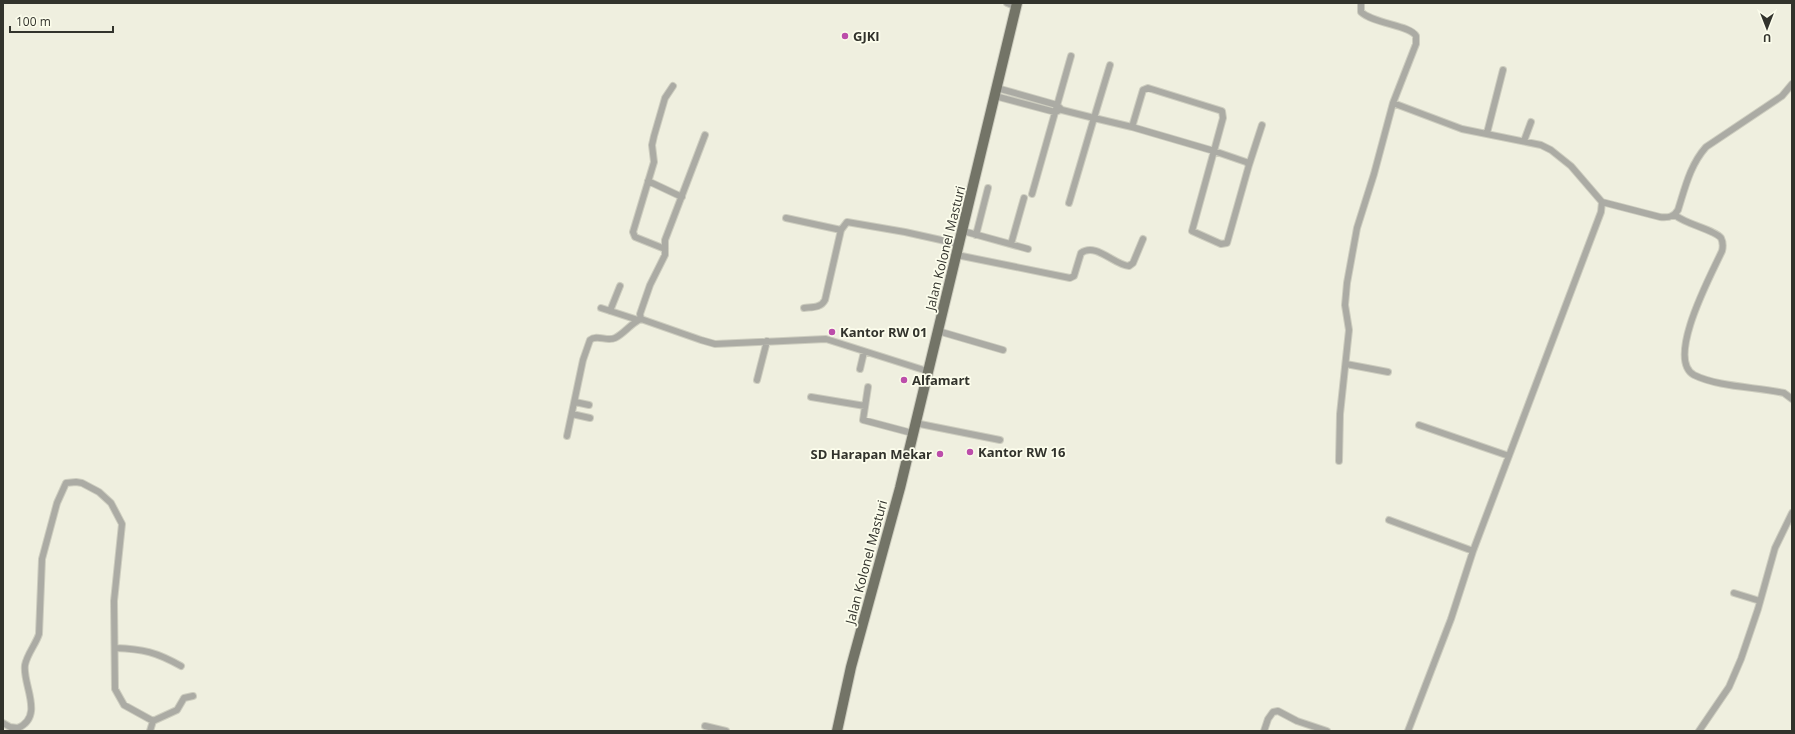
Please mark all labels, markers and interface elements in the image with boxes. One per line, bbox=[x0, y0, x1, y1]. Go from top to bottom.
scale bar bbox=[10, 8, 113, 34]
north arrow bbox=[1747, 8, 1787, 48]
text: 100 m bbox=[16, 13, 51, 30]
place label: GJKI bbox=[853, 27, 880, 45]
marker: GJKI bbox=[840, 31, 850, 41]
text: U bbox=[1763, 31, 1771, 46]
street label: Jalan Kolonel Masturi bbox=[920, 184, 969, 314]
place label: Kantor RW 01 bbox=[840, 323, 927, 341]
marker: Kantor RW 01 bbox=[827, 327, 837, 337]
place label: Alfamart bbox=[912, 371, 970, 389]
marker: Alfamart bbox=[899, 375, 909, 385]
place label: Kantor RW 16 bbox=[978, 443, 1066, 461]
place label: SD Harapan Mekar bbox=[811, 445, 932, 463]
marker: Kantor RW 16 bbox=[965, 447, 975, 457]
marker: SD Harapan Mekar bbox=[935, 449, 945, 459]
street label: Jalan Kolonel Masturi bbox=[840, 498, 891, 628]

